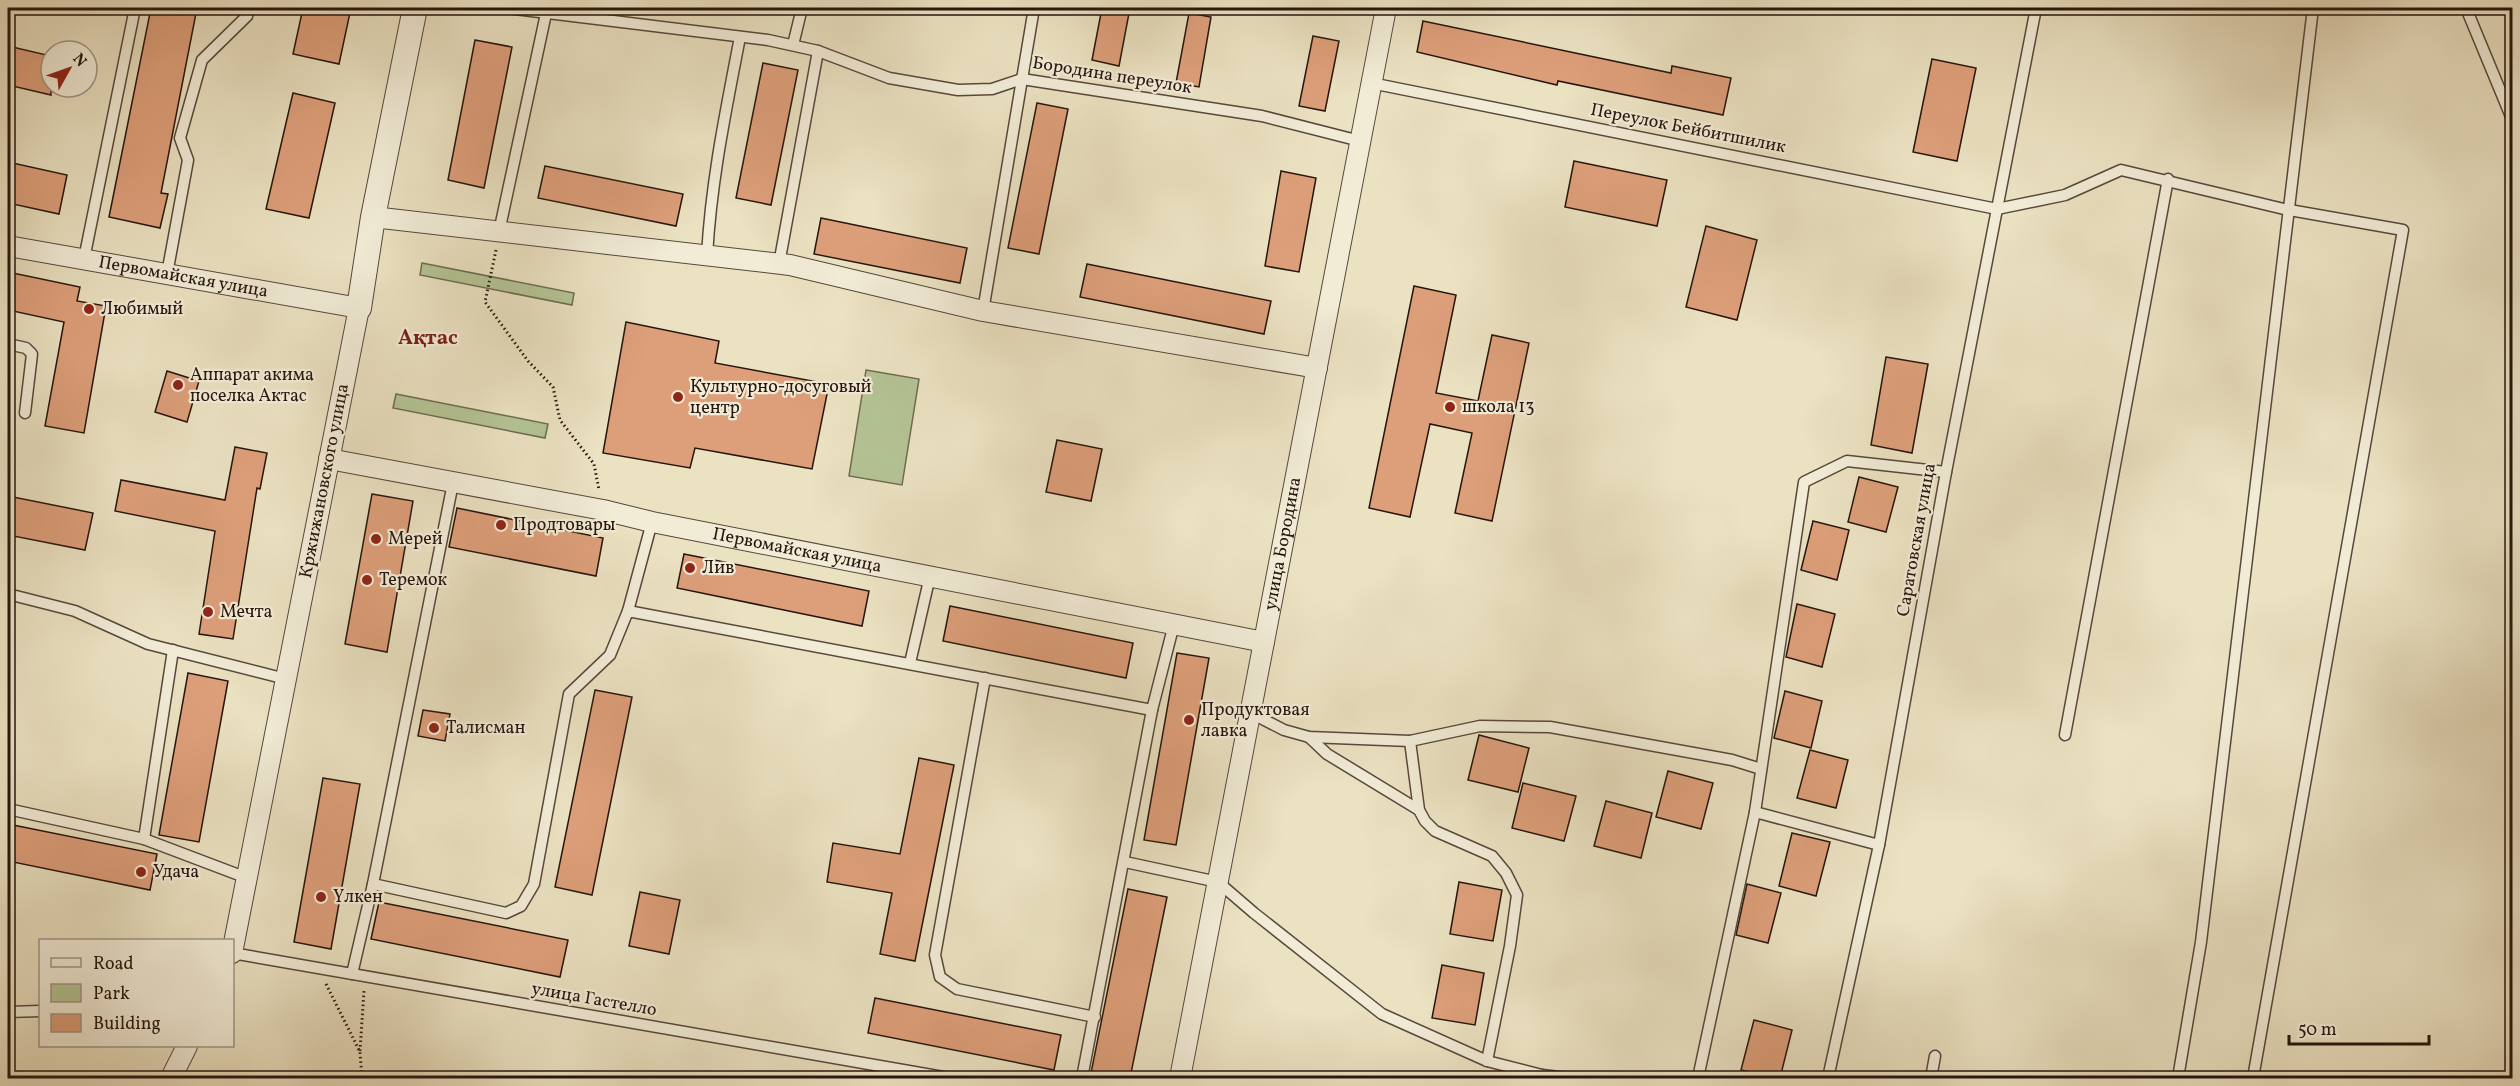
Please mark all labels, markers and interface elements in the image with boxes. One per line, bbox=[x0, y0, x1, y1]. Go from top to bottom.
north arrow bbox=[39, 39, 99, 99]
text: N bbox=[67, 49, 91, 72]
street label: Бородина переулок bbox=[1030, 51, 1194, 101]
street label: Переулок Бейбитшилик bbox=[1588, 98, 1788, 160]
street label: Первомайская улица bbox=[96, 250, 270, 304]
place label: Любимый bbox=[101, 297, 183, 322]
marker: Любимый bbox=[82, 302, 96, 316]
district label: Ақтас bbox=[398, 324, 458, 353]
place label: Аппарат акима поселка Актас bbox=[190, 363, 314, 409]
place label: Культурно-досуговый центр bbox=[690, 375, 872, 421]
marker: Аппарат акима поселка Актас bbox=[171, 378, 185, 392]
street label: Кржижановского улица bbox=[294, 382, 356, 580]
marker: Культурно-досуговый центр bbox=[671, 390, 685, 404]
place label: школа 13 bbox=[1462, 395, 1534, 420]
marker: школа 13 bbox=[1443, 400, 1457, 414]
street label: Саратовская улица bbox=[1891, 461, 1943, 619]
street label: улица Бородина bbox=[1258, 475, 1308, 613]
place label: Продтовары bbox=[513, 513, 616, 538]
marker: Продтовары bbox=[494, 518, 508, 532]
street label: Первомайская улица bbox=[710, 522, 884, 579]
place label: Мерей bbox=[388, 527, 443, 552]
marker: Мерей bbox=[369, 532, 383, 546]
place label: Лив bbox=[702, 556, 734, 581]
marker: Лив bbox=[683, 561, 697, 575]
place label: Теремок bbox=[379, 568, 448, 593]
marker: Теремок bbox=[360, 573, 374, 587]
place label: Мечта bbox=[220, 600, 273, 625]
marker: Мечта bbox=[201, 605, 215, 619]
place label: Продуктовая лавка bbox=[1201, 698, 1310, 744]
marker: Продуктовая лавка bbox=[1182, 713, 1196, 727]
place label: Талисман bbox=[446, 716, 526, 741]
marker: Талисман bbox=[427, 721, 441, 735]
place label: Удача bbox=[153, 860, 199, 885]
marker: Удача bbox=[134, 865, 148, 879]
place label: Yлкен bbox=[333, 885, 383, 910]
marker: Yлкен bbox=[314, 890, 328, 904]
legend bbox=[39, 939, 234, 1047]
text: Road bbox=[93, 952, 134, 977]
street label: улица Гастелло bbox=[529, 977, 659, 1023]
text: Park bbox=[93, 982, 130, 1007]
scale bar bbox=[2289, 1008, 2428, 1046]
text: Building bbox=[93, 1012, 161, 1037]
text: 50 m bbox=[2298, 1018, 2337, 1043]

